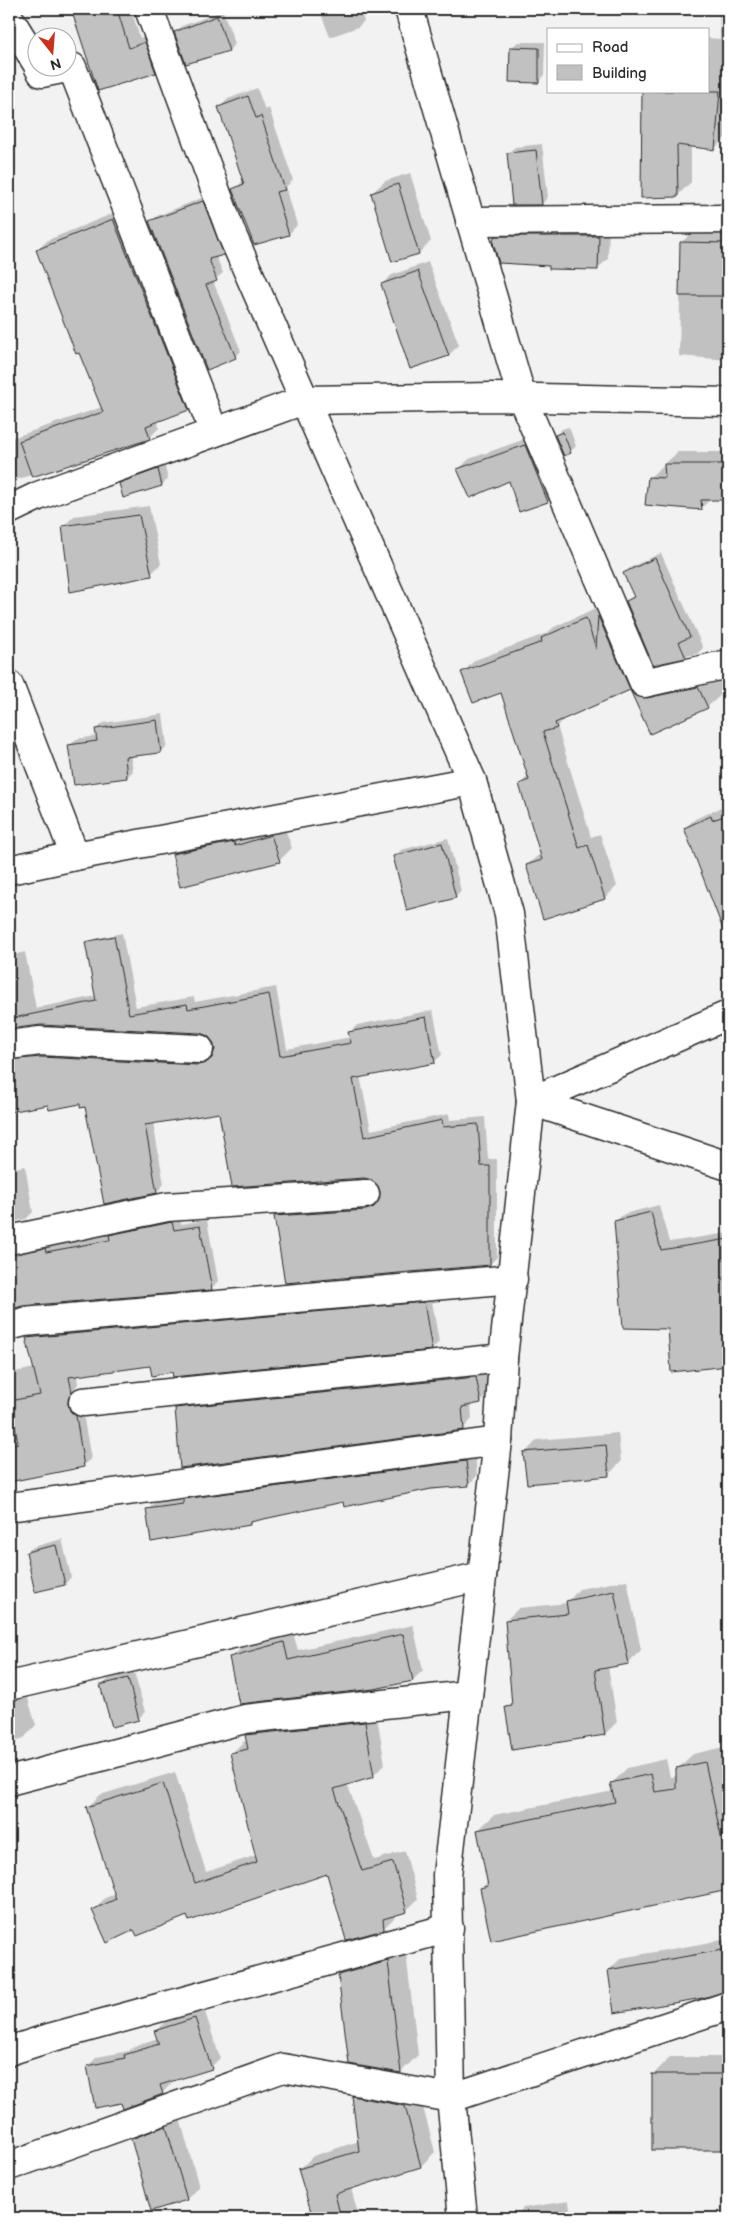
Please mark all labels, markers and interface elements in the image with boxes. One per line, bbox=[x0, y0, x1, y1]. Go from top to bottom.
north arrow bbox=[28, 28, 78, 78]
legend bbox=[547, 28, 710, 92]
text: Road bbox=[592, 38, 628, 57]
text: N bbox=[48, 54, 63, 74]
text: Building bbox=[592, 64, 647, 83]

